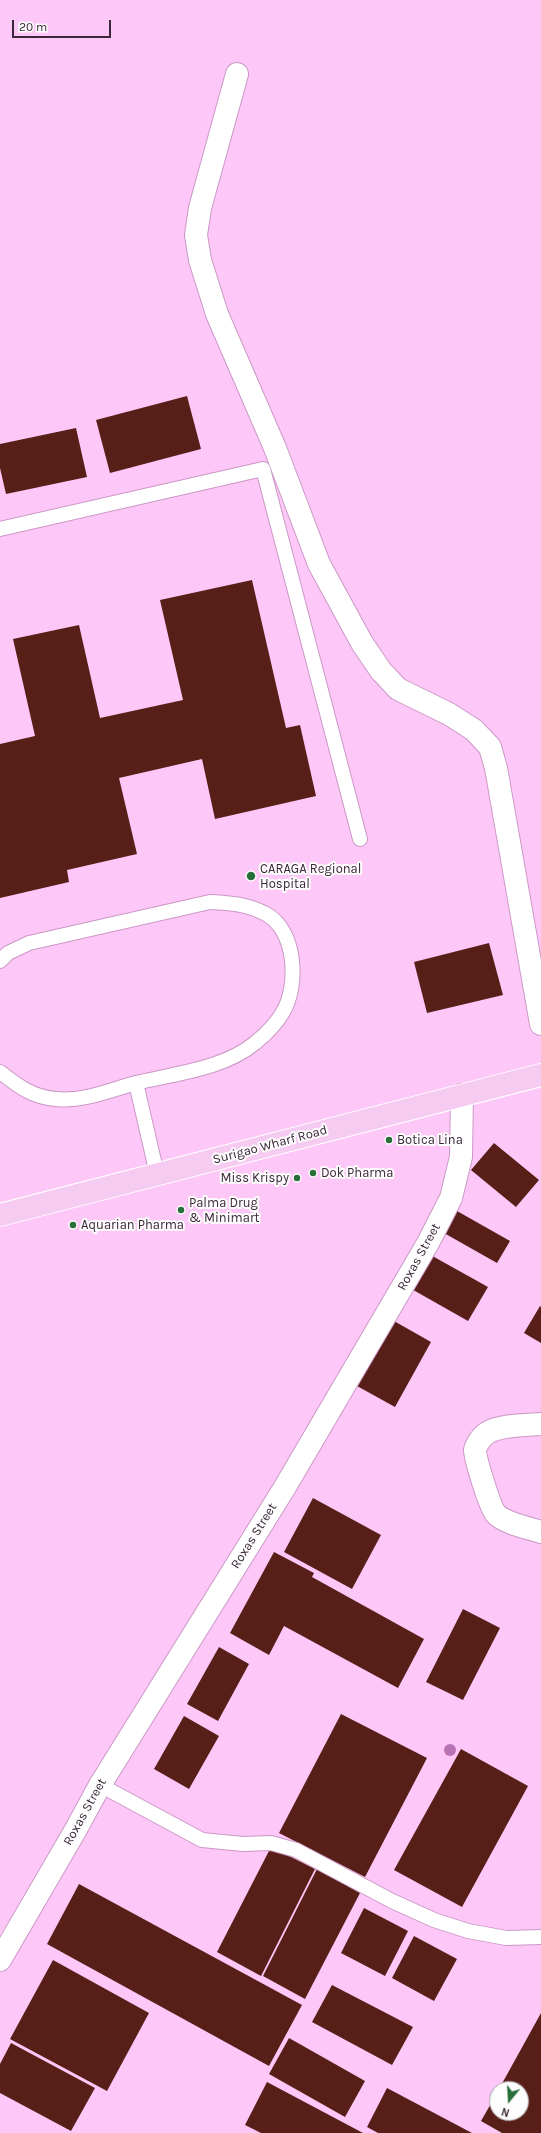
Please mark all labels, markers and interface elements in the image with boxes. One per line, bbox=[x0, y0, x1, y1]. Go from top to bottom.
scale bar bbox=[14, 12, 113, 38]
text: 20 m bbox=[19, 20, 47, 34]
place label: CARAGA Regional Hospital bbox=[260, 861, 361, 892]
marker: CARAGA Regional Hospital bbox=[245, 870, 257, 882]
street label: Surigao Wharf Road bbox=[211, 1122, 329, 1168]
place label: Botica Lina bbox=[397, 1132, 463, 1148]
marker: Botica Lina bbox=[384, 1135, 394, 1145]
place label: Dok Pharma bbox=[321, 1165, 393, 1181]
marker: Dok Pharma bbox=[308, 1168, 318, 1178]
place label: Miss Krispy bbox=[220, 1170, 289, 1186]
marker: Miss Krispy bbox=[292, 1173, 302, 1183]
place label: Palma Drug & Minimart bbox=[189, 1195, 259, 1226]
marker: Palma Drug & Minimart bbox=[176, 1205, 186, 1215]
place label: Aquarian Pharma bbox=[81, 1217, 184, 1233]
marker: Aquarian Pharma bbox=[68, 1220, 78, 1230]
street label: Roxas Street bbox=[394, 1221, 444, 1293]
street label: Roxas Street bbox=[228, 1500, 280, 1572]
street label: Roxas Street bbox=[60, 1776, 110, 1848]
north arrow bbox=[489, 2081, 529, 2121]
text: N bbox=[500, 2105, 511, 2119]

